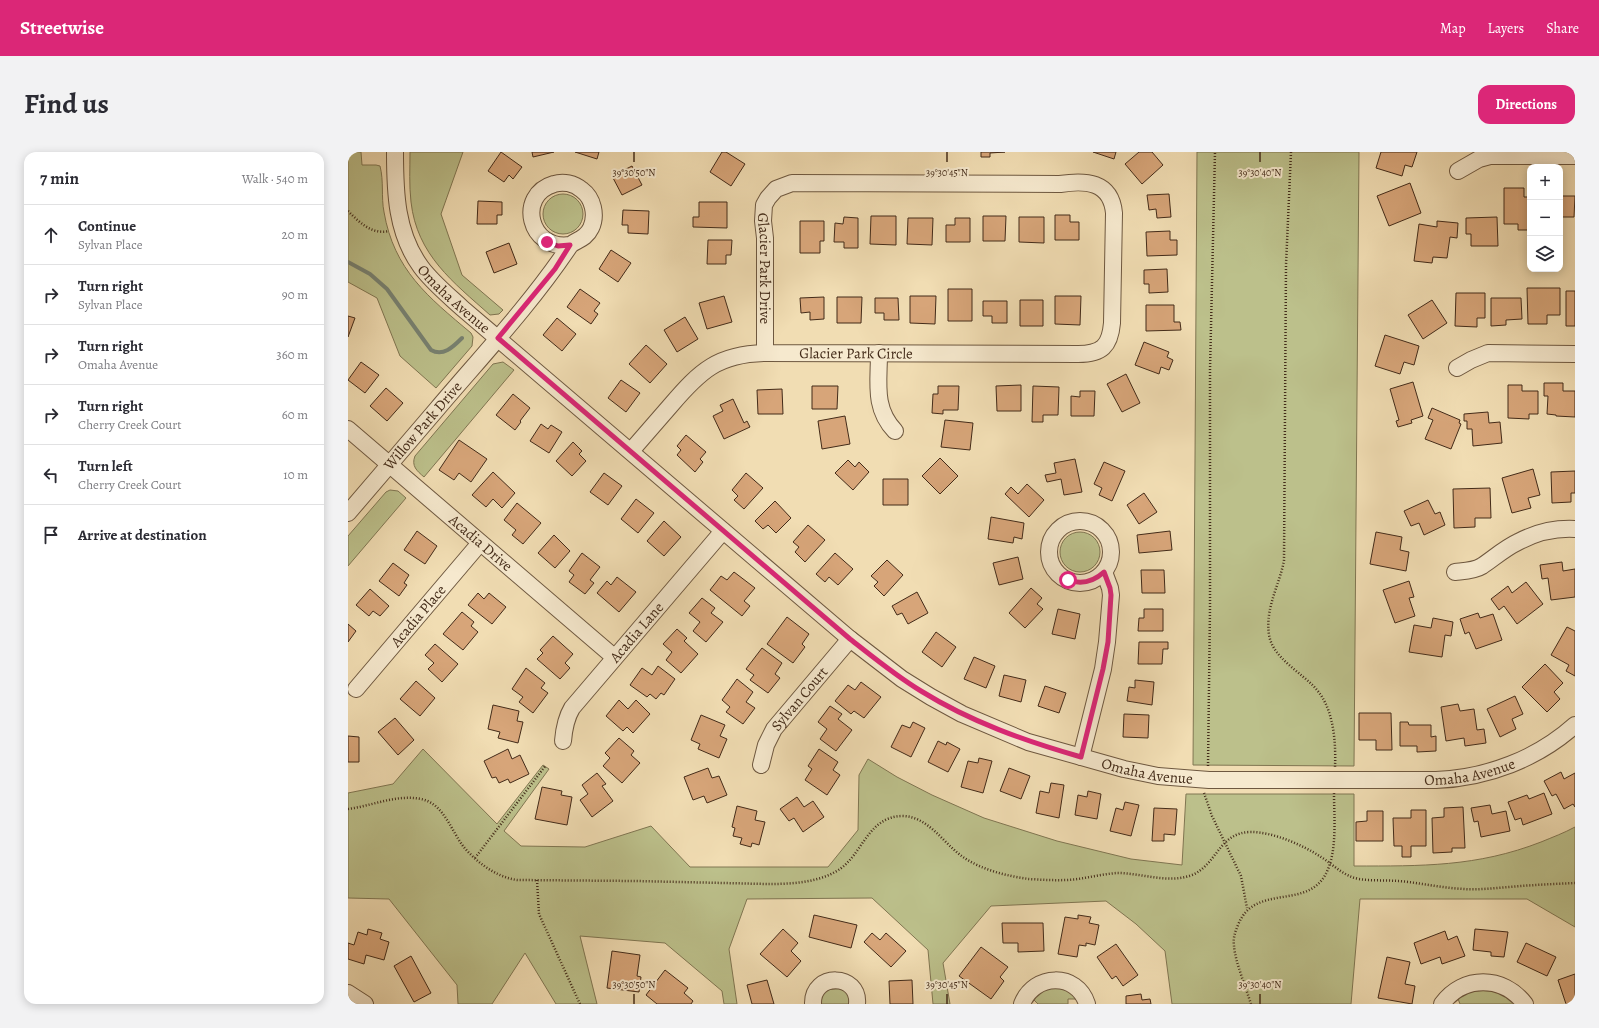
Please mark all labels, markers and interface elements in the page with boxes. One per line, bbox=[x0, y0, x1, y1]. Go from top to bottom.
text: Streetwise bbox=[20, 15, 104, 41]
text: Map bbox=[1440, 19, 1466, 38]
text: Layers bbox=[1488, 19, 1524, 38]
text: Share bbox=[1546, 19, 1579, 38]
text: Find us bbox=[24, 85, 109, 123]
button: Directions bbox=[1478, 85, 1575, 124]
map controls bbox=[1527, 164, 1563, 272]
button: + bbox=[1527, 164, 1563, 200]
text: 39°30'50"N bbox=[613, 166, 655, 179]
text: 39°30'45"N bbox=[926, 166, 968, 179]
text: 39°30'40"N bbox=[1238, 166, 1282, 179]
text: 7 min bbox=[40, 167, 79, 190]
text: Walk · 540 m bbox=[242, 170, 308, 187]
button: − bbox=[1527, 200, 1563, 236]
street label: Glacier Park Drive bbox=[753, 212, 775, 325]
text: Continue bbox=[78, 216, 136, 236]
icon: ahead bbox=[40, 224, 62, 246]
text: 20 m bbox=[282, 226, 308, 243]
route end bbox=[538, 233, 556, 251]
text: Sylvan Place bbox=[78, 236, 142, 253]
button: layers bbox=[1527, 236, 1563, 272]
street label: Omaha Avenue bbox=[413, 260, 495, 338]
text: Turn right bbox=[78, 276, 143, 296]
icon: right bbox=[40, 284, 62, 306]
text: 90 m bbox=[282, 286, 308, 303]
text: Sylvan Place bbox=[78, 296, 142, 313]
text: Turn right bbox=[78, 336, 143, 356]
street label: Glacier Park Circle bbox=[799, 343, 913, 363]
icon: right bbox=[40, 344, 62, 366]
text: 360 m bbox=[276, 346, 308, 363]
text: Omaha Avenue bbox=[78, 356, 158, 373]
street label: Willow Park Drive bbox=[379, 377, 467, 475]
text: Turn right bbox=[78, 396, 143, 416]
icon: right bbox=[40, 404, 62, 426]
text: 60 m bbox=[282, 406, 308, 423]
text: Cherry Creek Court bbox=[78, 416, 182, 433]
text: Turn left bbox=[78, 456, 133, 476]
icon: left bbox=[40, 464, 62, 486]
text: 10 m bbox=[283, 466, 308, 483]
text: Cherry Creek Court bbox=[78, 476, 182, 493]
street label: Acadia Drive bbox=[444, 509, 517, 576]
icon: arrive bbox=[40, 524, 62, 546]
text: Arrive at destination bbox=[78, 525, 207, 545]
route start bbox=[1059, 571, 1077, 589]
street label: Acadia Place bbox=[385, 580, 450, 652]
street label: Acadia Lane bbox=[604, 598, 668, 668]
street label: Sylvan Court bbox=[767, 663, 832, 735]
street label: Omaha Avenue bbox=[1099, 753, 1194, 789]
street label: Omaha Avenue bbox=[1424, 753, 1518, 790]
text: 39°30'50"N bbox=[613, 978, 655, 991]
text: 39°30'45"N bbox=[926, 978, 968, 991]
text: 39°30'40"N bbox=[1238, 978, 1282, 991]

